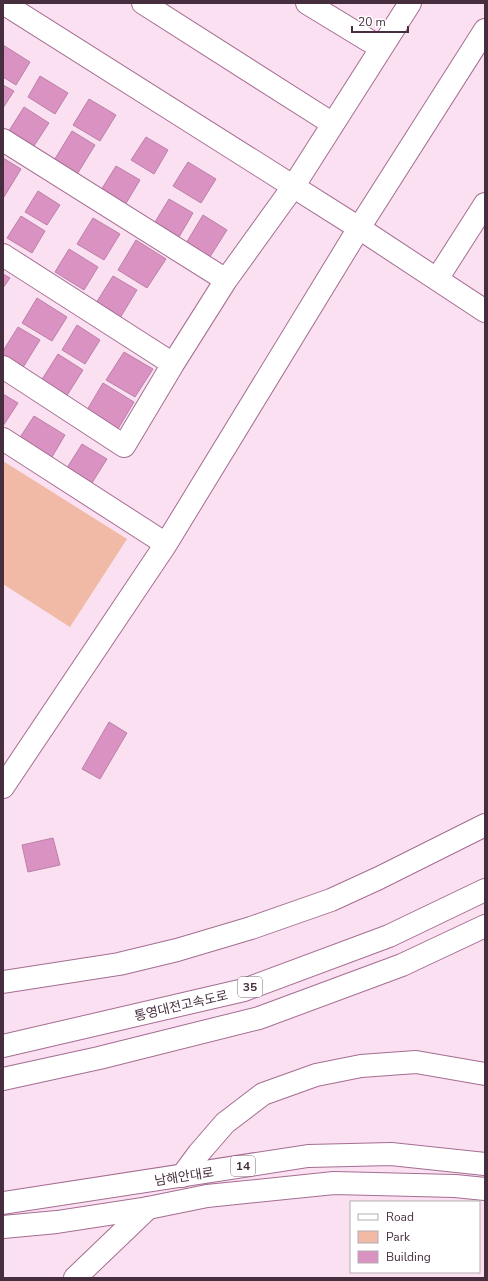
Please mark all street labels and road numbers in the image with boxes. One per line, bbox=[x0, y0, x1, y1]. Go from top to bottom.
road number: 35 bbox=[238, 977, 262, 997]
street label: 통영대전고속도로 bbox=[133, 986, 230, 1026]
road number: 14 bbox=[231, 1156, 255, 1176]
street label: 남해안대로 bbox=[153, 1163, 215, 1191]

